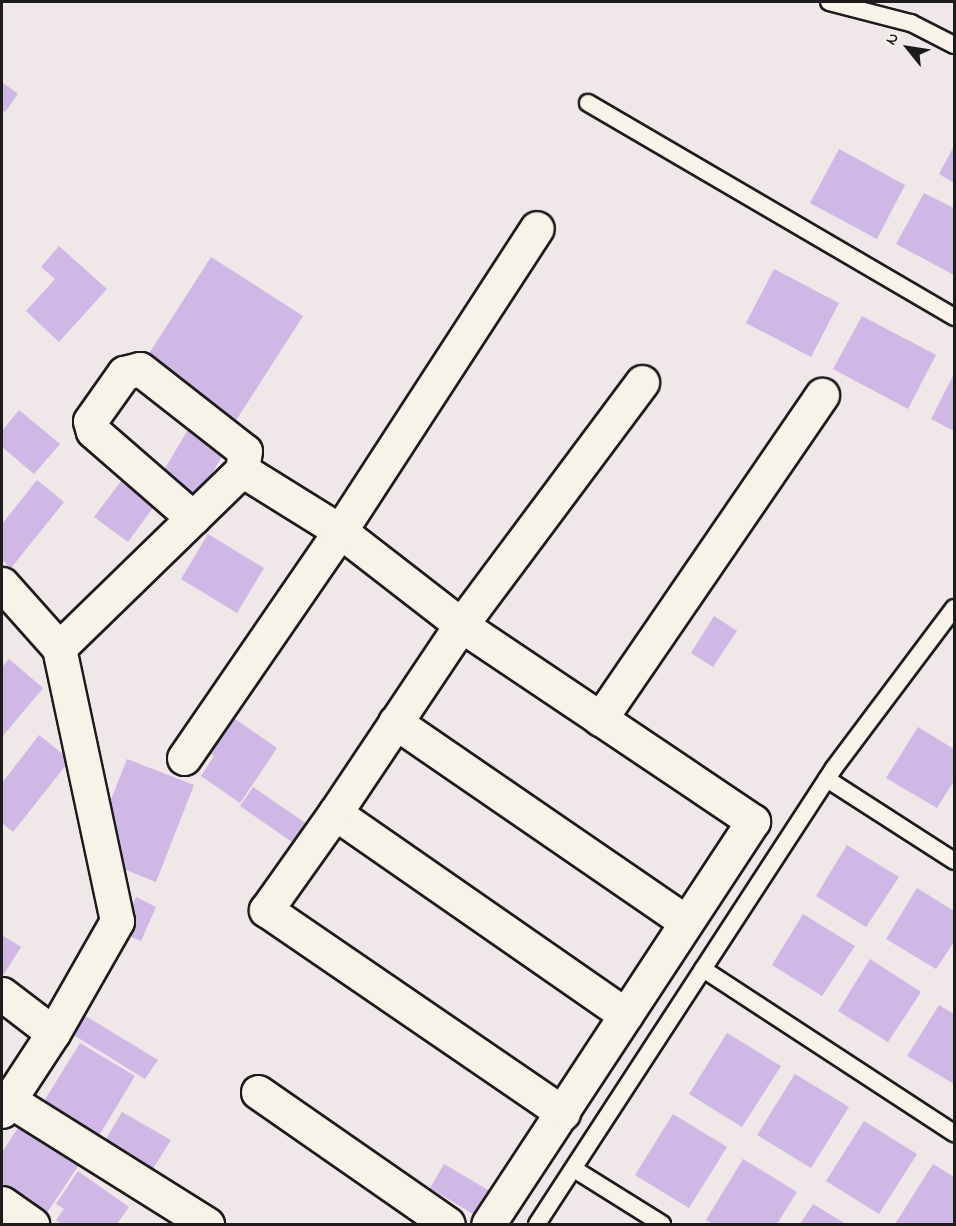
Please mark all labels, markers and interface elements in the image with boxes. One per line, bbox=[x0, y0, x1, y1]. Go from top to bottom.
north arrow bbox=[878, 18, 938, 78]
text: N bbox=[879, 28, 906, 50]

